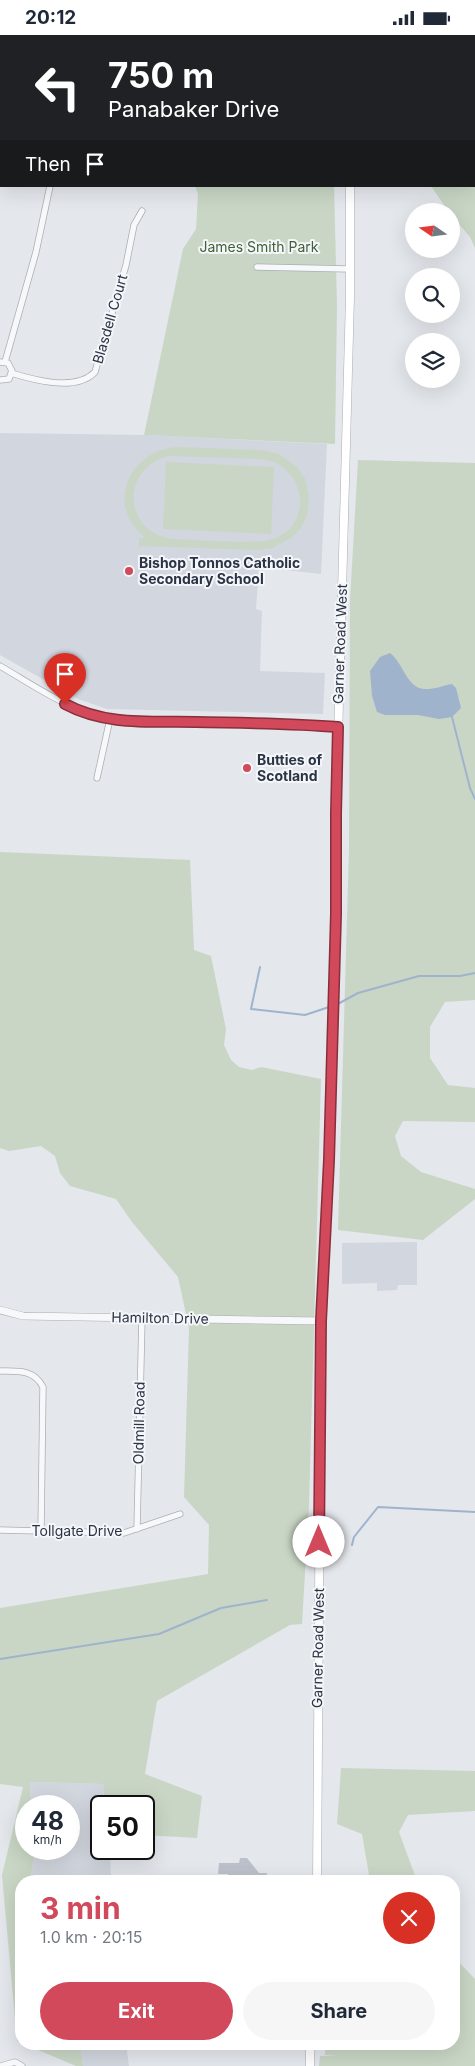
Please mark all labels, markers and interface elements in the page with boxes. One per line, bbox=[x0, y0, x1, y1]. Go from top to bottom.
text: 20:12 bbox=[25, 6, 76, 29]
text: 750 m bbox=[108, 54, 214, 96]
icon: left bbox=[25, 55, 90, 120]
text: Panabaker Drive bbox=[108, 96, 279, 122]
icon: arrive bbox=[81, 150, 109, 178]
text: Then bbox=[25, 153, 71, 176]
north arrow bbox=[405, 203, 460, 257]
map controls bbox=[405, 203, 460, 388]
park label: James Smith Park bbox=[199, 238, 319, 255]
button: search bbox=[405, 268, 460, 323]
street label: Blasdell Court bbox=[89, 272, 131, 366]
button: layers bbox=[405, 333, 460, 388]
place label: Bishop Tonnos Catholic Secondary School bbox=[139, 554, 300, 587]
marker: Bishop Tonnos Catholic Secondary School bbox=[123, 565, 135, 577]
street label: Garner Road West bbox=[329, 583, 350, 704]
pin bbox=[44, 653, 86, 704]
icon: arrive bbox=[51, 660, 79, 688]
place label: Butties of Scotland bbox=[257, 751, 323, 784]
marker: Butties of Scotland bbox=[241, 762, 253, 774]
street label: Hamilton Drive bbox=[111, 1308, 209, 1327]
street label: Oldmill Road bbox=[129, 1381, 148, 1465]
position arrow bbox=[292, 1515, 344, 1567]
street label: Tollgate Drive bbox=[32, 1522, 122, 1539]
street label: Garner Road West bbox=[308, 1587, 327, 1708]
speed limit sign: 50 bbox=[90, 1795, 155, 1860]
text: 48 bbox=[31, 1806, 64, 1836]
text: km/h bbox=[33, 1832, 62, 1847]
text: 3 min bbox=[40, 1890, 121, 1926]
button: close bbox=[383, 1892, 435, 1944]
text: 1.0 km · 20:15 bbox=[40, 1927, 142, 1947]
button: Exit bbox=[40, 1982, 233, 2040]
button: Share bbox=[243, 1982, 435, 2040]

